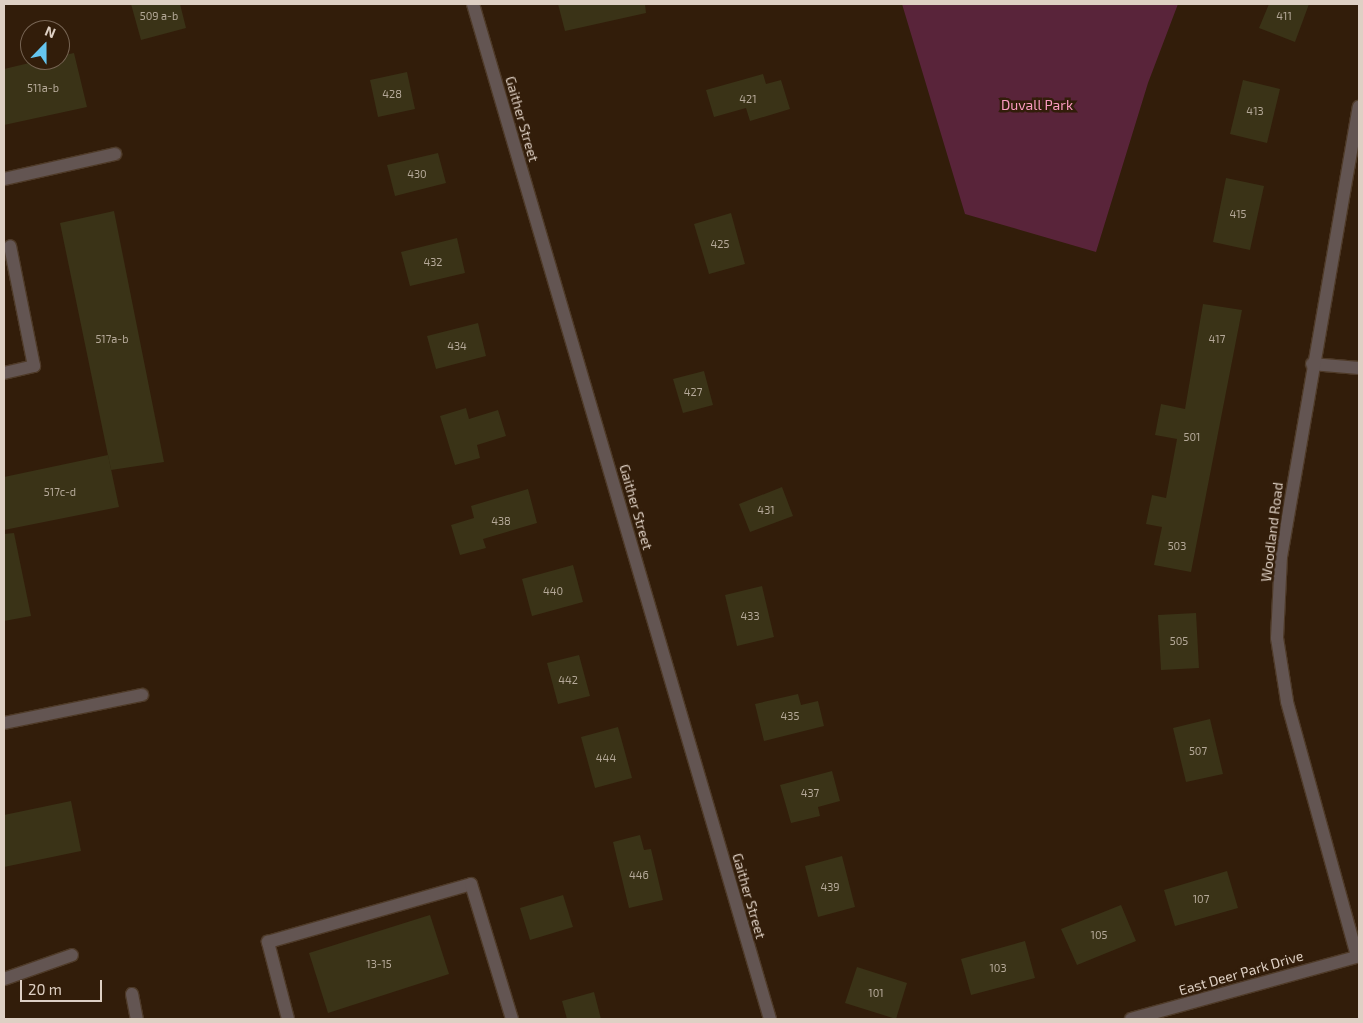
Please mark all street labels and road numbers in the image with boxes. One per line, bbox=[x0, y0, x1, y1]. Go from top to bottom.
street label: Gaither Street bbox=[502, 74, 542, 164]
street label: Gaither Street bbox=[616, 462, 656, 552]
street label: Woodland Road bbox=[1258, 481, 1286, 583]
street label: Gaither Street bbox=[729, 851, 769, 941]
street label: East Deer Park Drive bbox=[1177, 947, 1305, 999]

